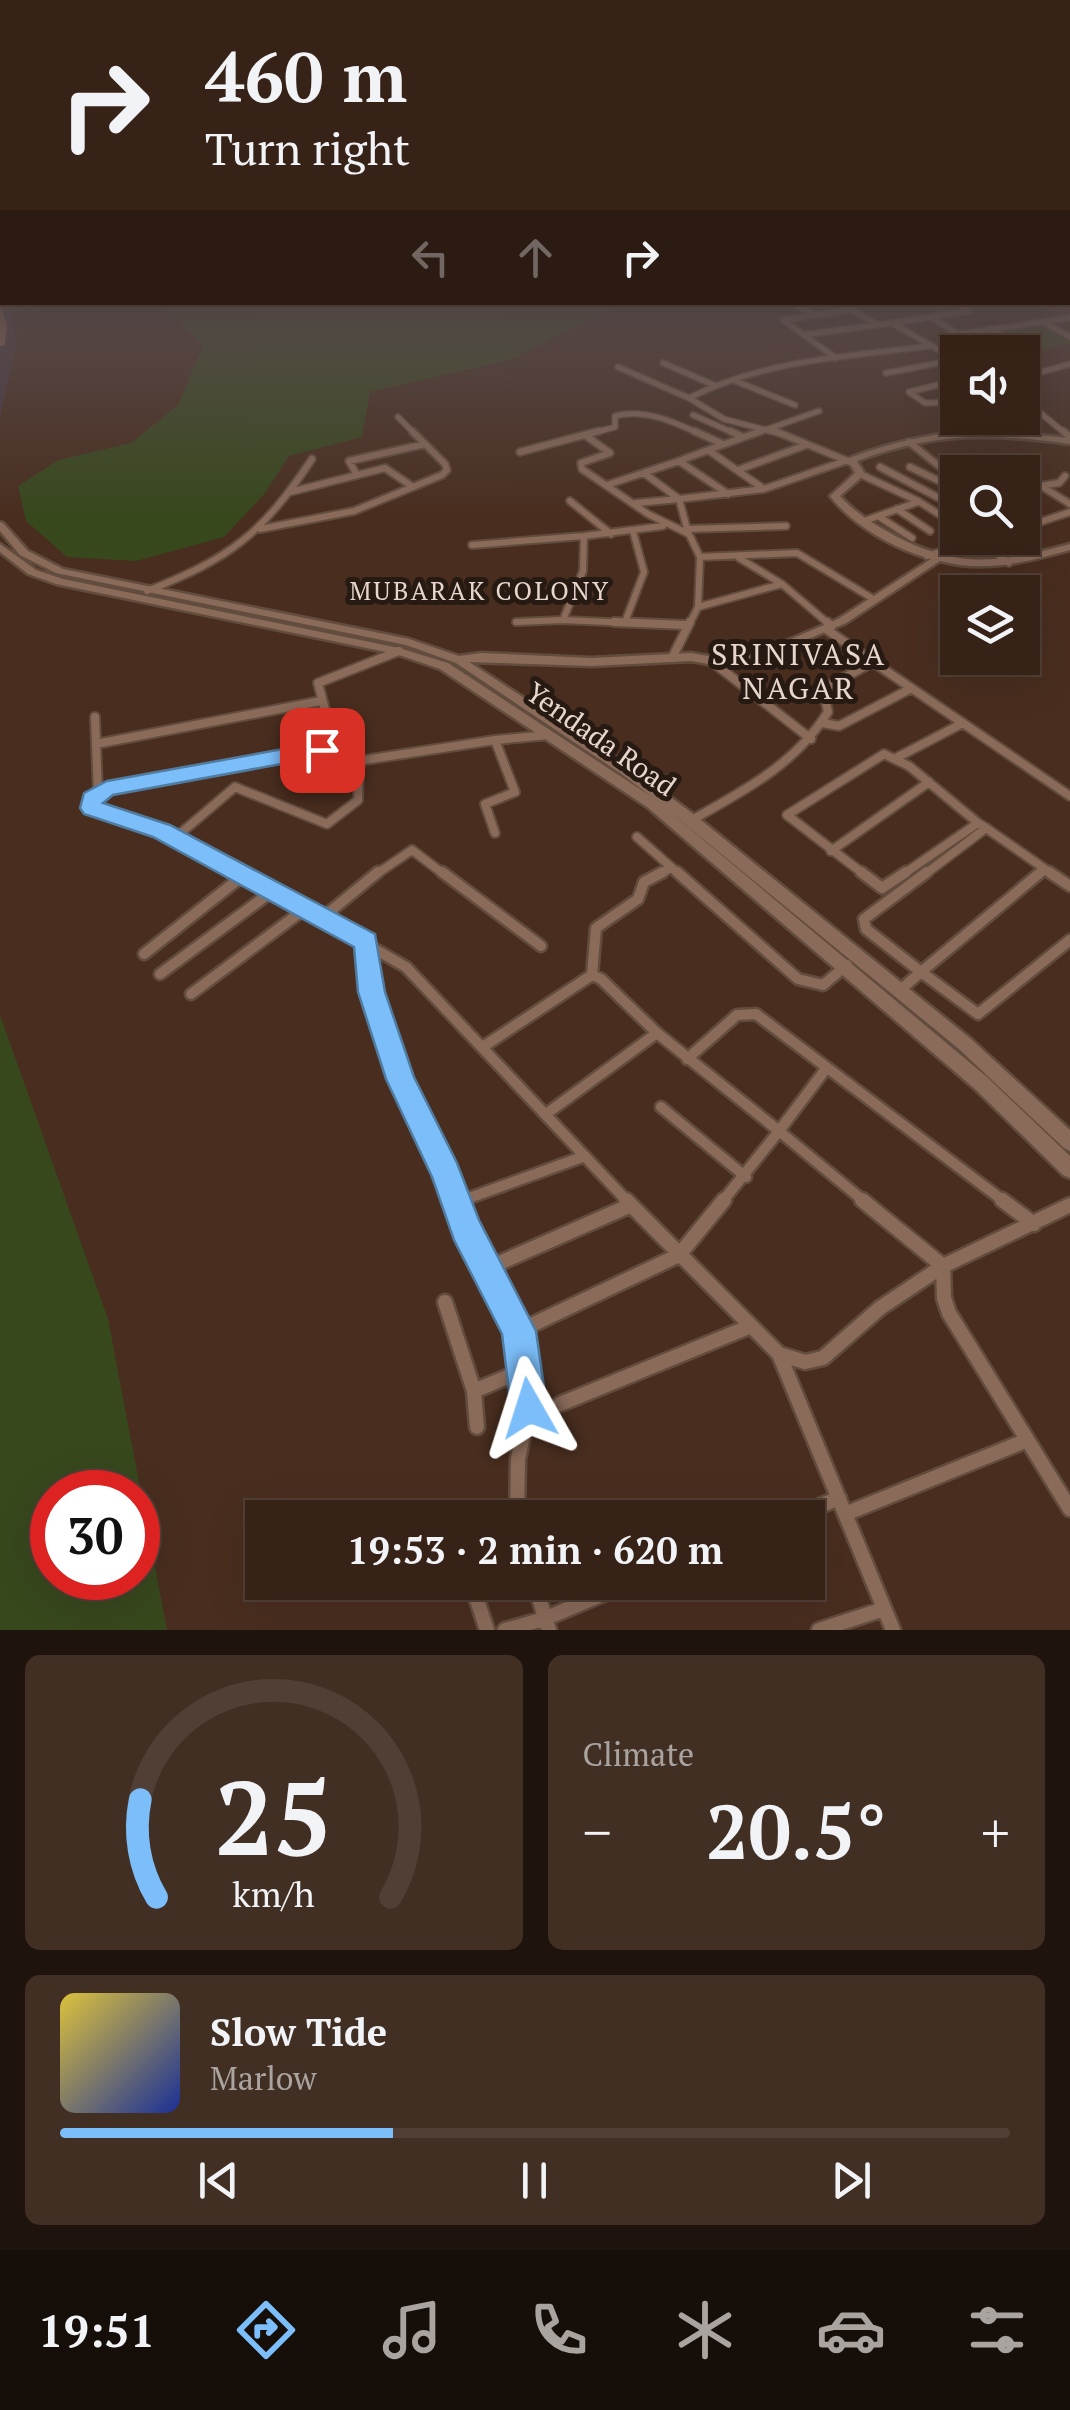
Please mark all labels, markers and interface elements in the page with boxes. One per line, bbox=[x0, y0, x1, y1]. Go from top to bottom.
text: 460 m bbox=[205, 29, 407, 122]
icon: right bbox=[40, 40, 170, 170]
text: Turn right bbox=[205, 118, 410, 178]
icon: left bbox=[403, 230, 458, 285]
icon: ahead bbox=[508, 230, 563, 285]
icon: right bbox=[613, 230, 668, 285]
map controls bbox=[940, 335, 1040, 675]
button: sound bbox=[940, 335, 1040, 435]
button: search bbox=[940, 455, 1040, 555]
district label: MUBARAK COLONY bbox=[349, 574, 611, 607]
button: layers bbox=[940, 575, 1040, 675]
district label: SRINIVASA NAGAR bbox=[711, 634, 887, 708]
street label: Yendada Road bbox=[519, 673, 684, 804]
pin bbox=[280, 708, 365, 793]
icon: arrive bbox=[295, 723, 350, 778]
position arrow bbox=[477, 1356, 581, 1460]
speed limit sign: 30 bbox=[30, 1470, 160, 1600]
text: 19:53 · 2 min · 620 m bbox=[347, 1525, 723, 1575]
text: Climate bbox=[583, 1733, 694, 1775]
text: 25 bbox=[215, 1747, 333, 1885]
text: 20.5° bbox=[706, 1781, 886, 1880]
text: − bbox=[583, 1795, 612, 1868]
text: + bbox=[981, 1795, 1010, 1868]
text: km/h bbox=[232, 1870, 315, 1917]
text: Slow Tide bbox=[210, 2007, 387, 2057]
text: Marlow bbox=[210, 2057, 316, 2099]
icon: previous bbox=[191, 2153, 246, 2208]
icon: pause bbox=[507, 2153, 562, 2208]
icon: next bbox=[824, 2153, 879, 2208]
icon: directions bbox=[231, 2295, 301, 2365]
icon: music bbox=[377, 2295, 447, 2365]
icon: phone bbox=[524, 2295, 594, 2365]
icon: climate bbox=[670, 2295, 740, 2365]
icon: car bbox=[816, 2295, 886, 2365]
icon: filters bbox=[962, 2295, 1032, 2365]
text: 19:51 bbox=[38, 2300, 155, 2360]

